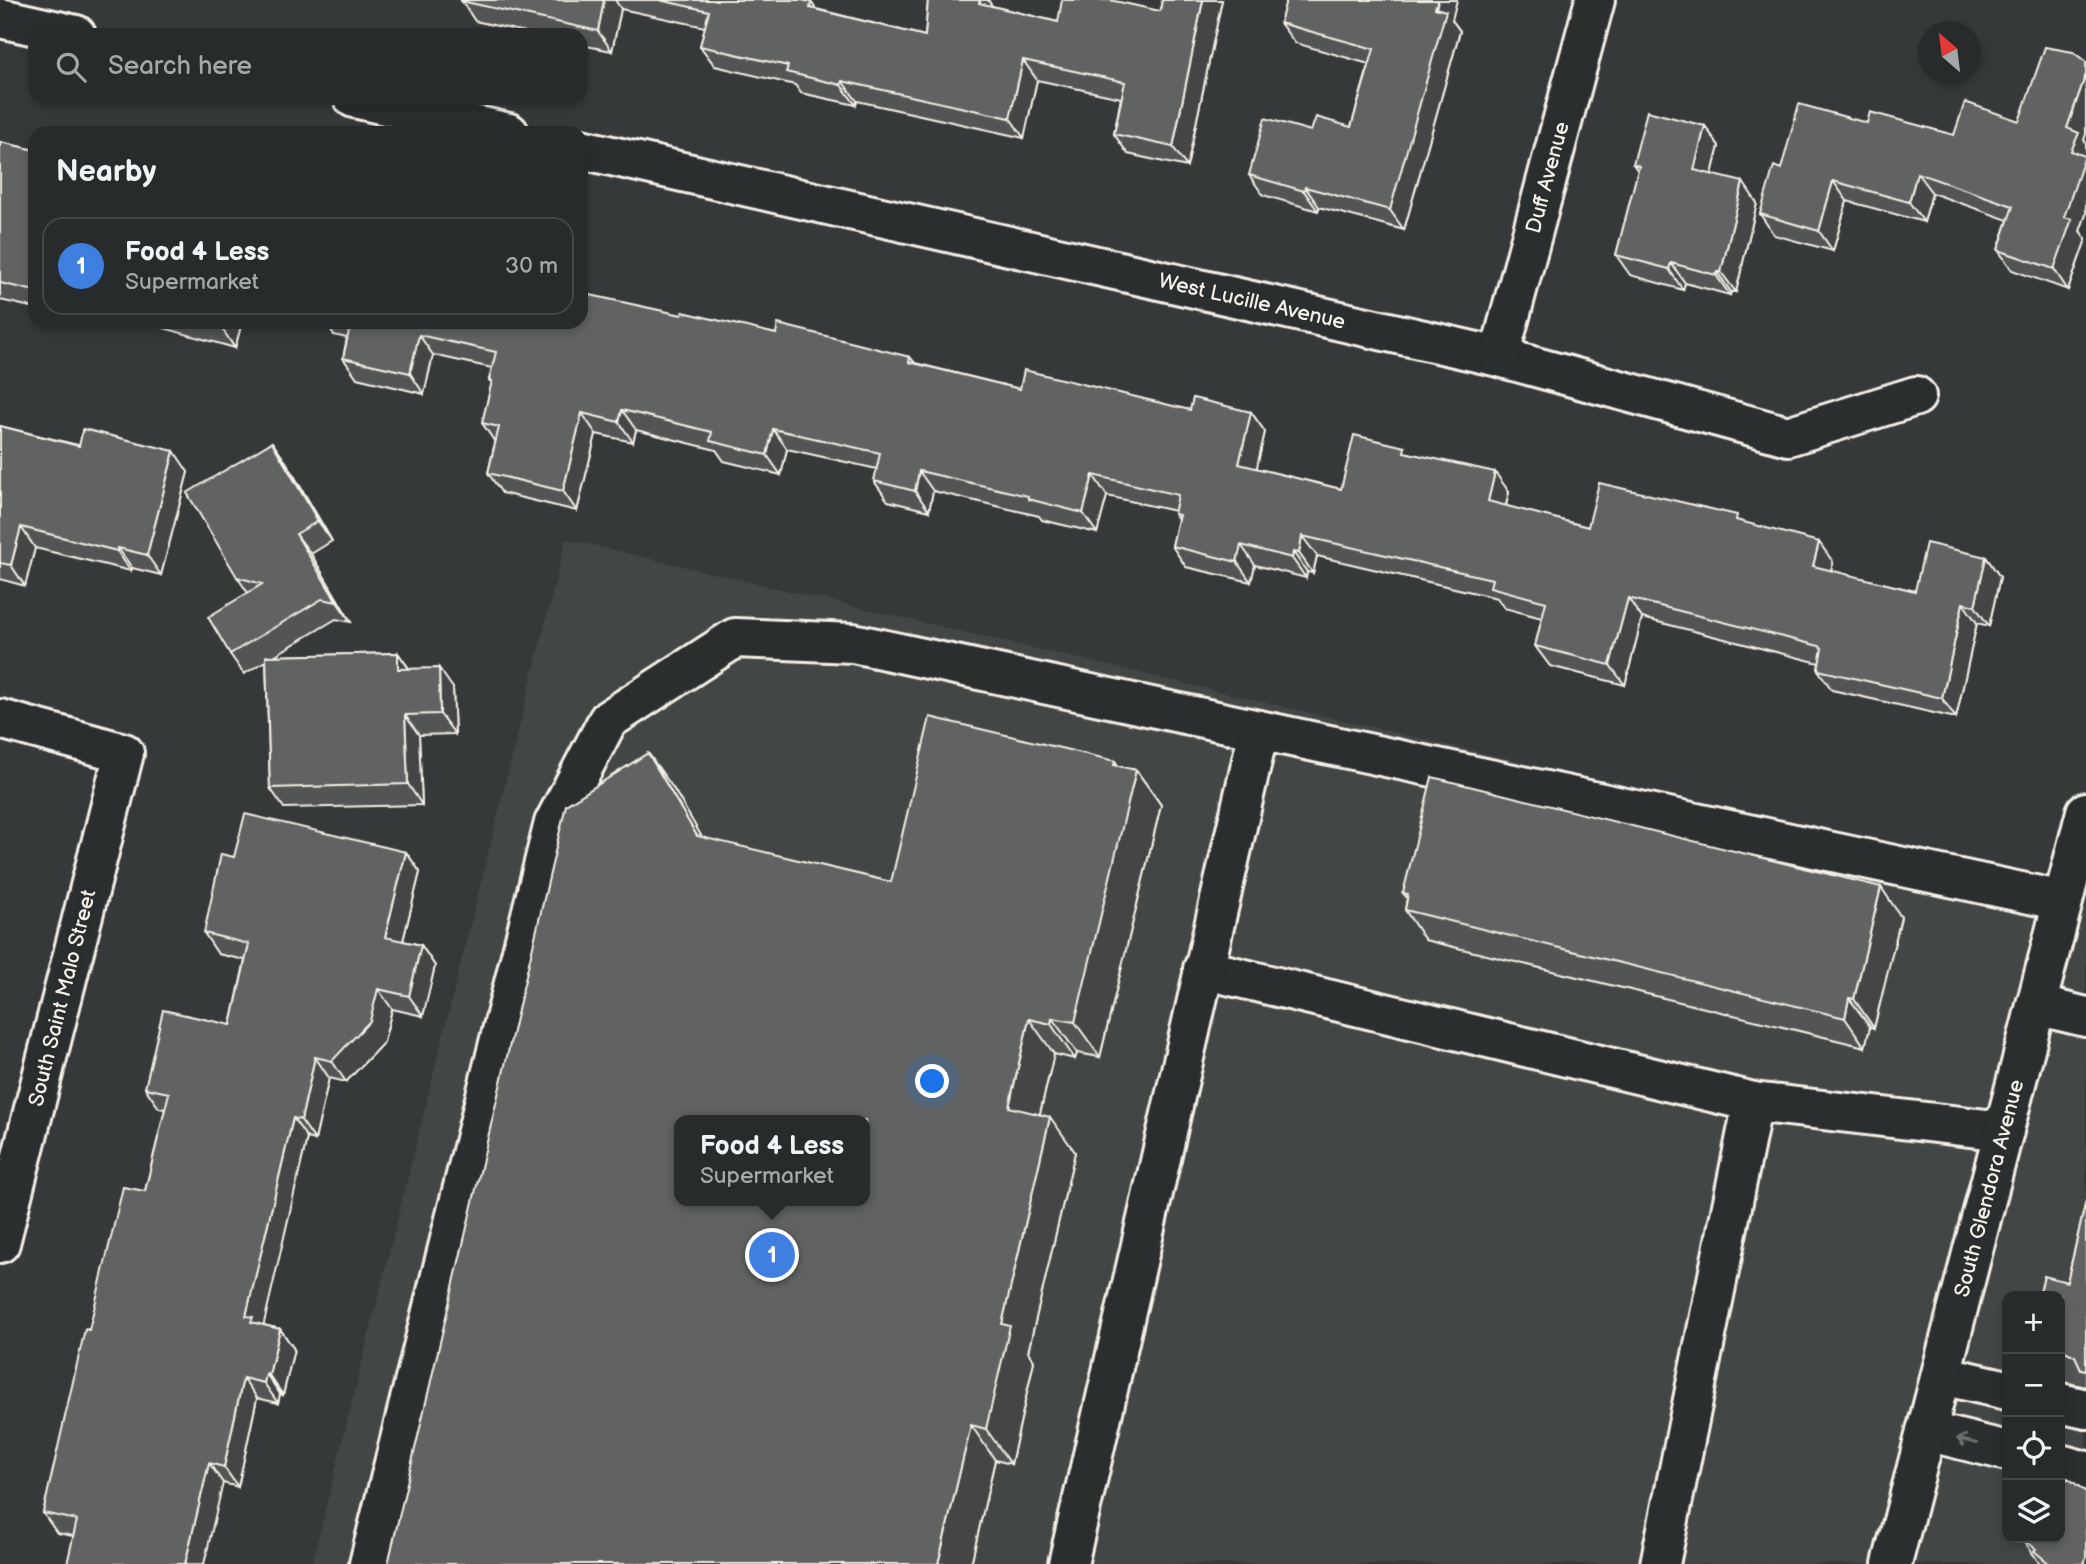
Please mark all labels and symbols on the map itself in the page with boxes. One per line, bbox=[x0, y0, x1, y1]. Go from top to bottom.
north arrow bbox=[1918, 21, 1981, 84]
street label: Duff Avenue bbox=[1521, 119, 1575, 236]
street label: West Lucille Avenue bbox=[1156, 268, 1348, 335]
street label: South Saint Malo Street bbox=[23, 887, 102, 1109]
your location bbox=[915, 1064, 949, 1098]
street label: South Glendora Avenue bbox=[1949, 1077, 2029, 1300]
pin: 1 bbox=[749, 1229, 795, 1281]
one-way arrow bbox=[1956, 1434, 1979, 1447]

